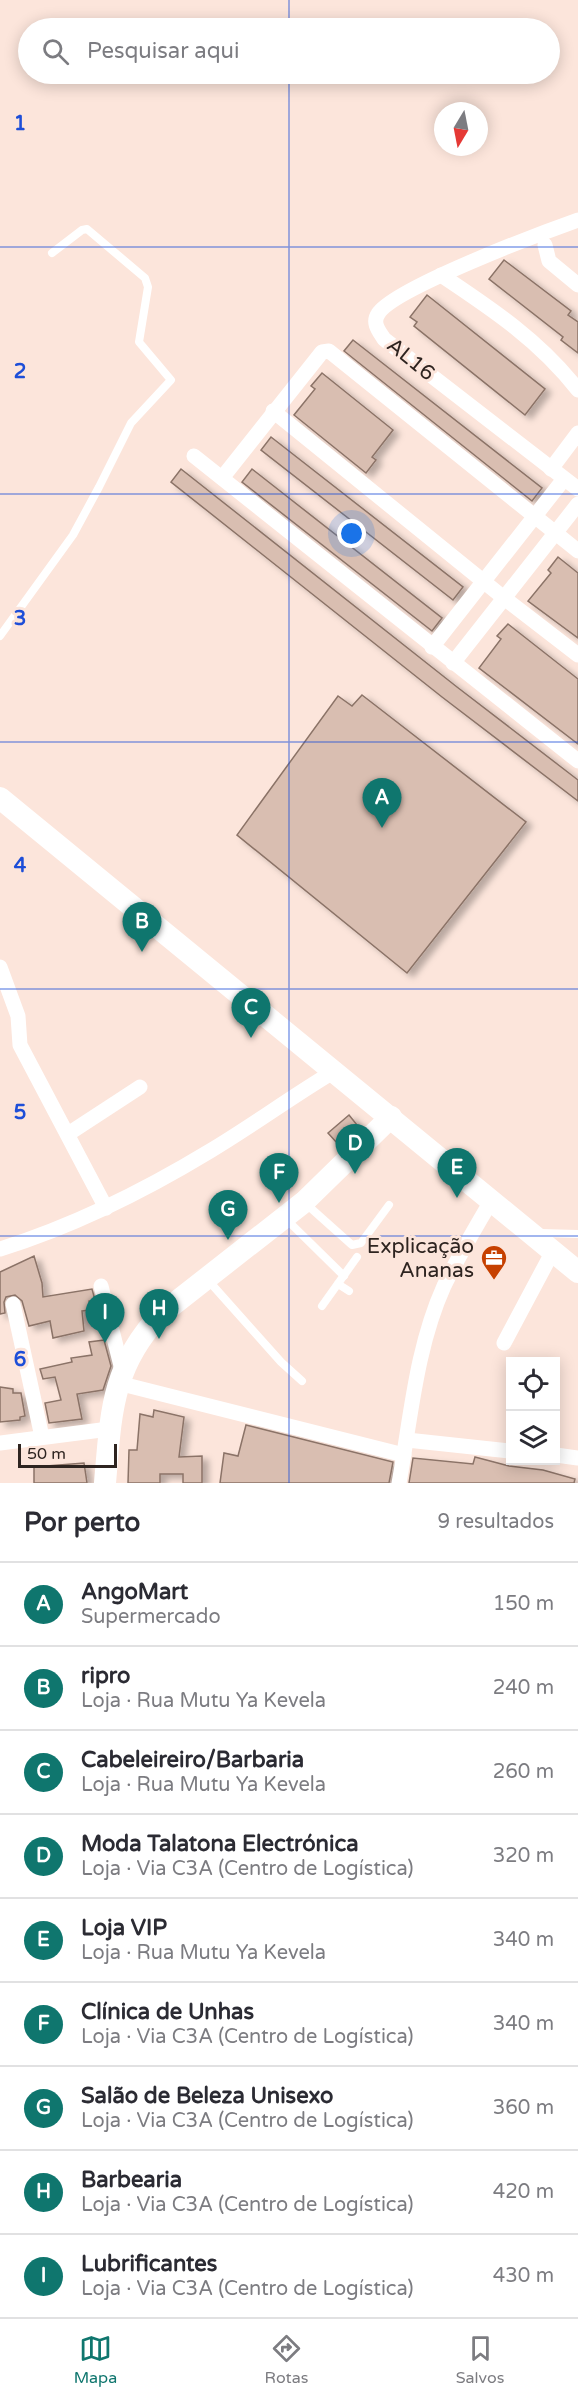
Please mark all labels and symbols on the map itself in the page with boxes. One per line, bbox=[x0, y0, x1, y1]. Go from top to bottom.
north arrow bbox=[434, 102, 488, 156]
text: 1 bbox=[14, 112, 26, 136]
street label: AL16 bbox=[382, 333, 440, 386]
text: 2 bbox=[14, 360, 26, 384]
your location bbox=[337, 519, 366, 548]
text: 3 bbox=[14, 607, 26, 631]
pin: A bbox=[362, 778, 401, 828]
text: 4 bbox=[14, 854, 27, 878]
pin: B bbox=[122, 902, 162, 952]
pin: C bbox=[232, 988, 270, 1038]
text: 5 bbox=[14, 1101, 26, 1125]
pin: D bbox=[336, 1124, 374, 1174]
pin: E bbox=[438, 1148, 476, 1198]
pin: F bbox=[260, 1154, 298, 1203]
pin: G bbox=[208, 1190, 248, 1240]
place label: Explicação Ananas bbox=[367, 1234, 474, 1283]
office icon: Explicação Ananas bbox=[479, 1243, 509, 1281]
pin: H bbox=[140, 1290, 178, 1339]
pin: I bbox=[86, 1294, 124, 1343]
text: 6 bbox=[14, 1348, 26, 1372]
scale bar bbox=[18, 1441, 117, 1468]

